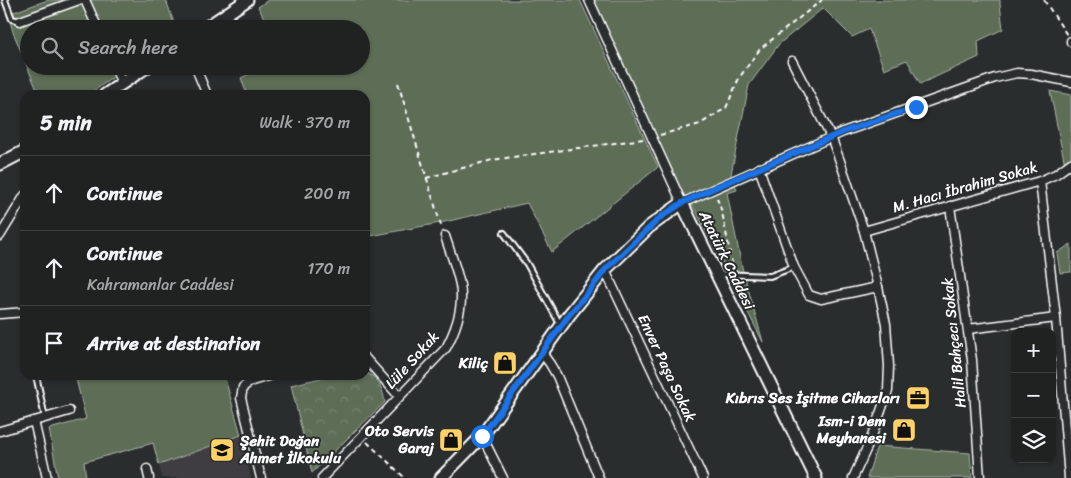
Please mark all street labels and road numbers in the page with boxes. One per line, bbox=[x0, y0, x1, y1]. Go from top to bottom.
street label: M. Hacı İbrahim Sokak bbox=[889, 154, 1041, 220]
street label: Atatürk Caddesi bbox=[691, 205, 763, 315]
street label: Halil Bahçecı Sokak bbox=[934, 276, 974, 409]
street label: Enver Paşa Sokak bbox=[631, 310, 703, 426]
street label: Lüle Sokak bbox=[378, 325, 446, 395]

